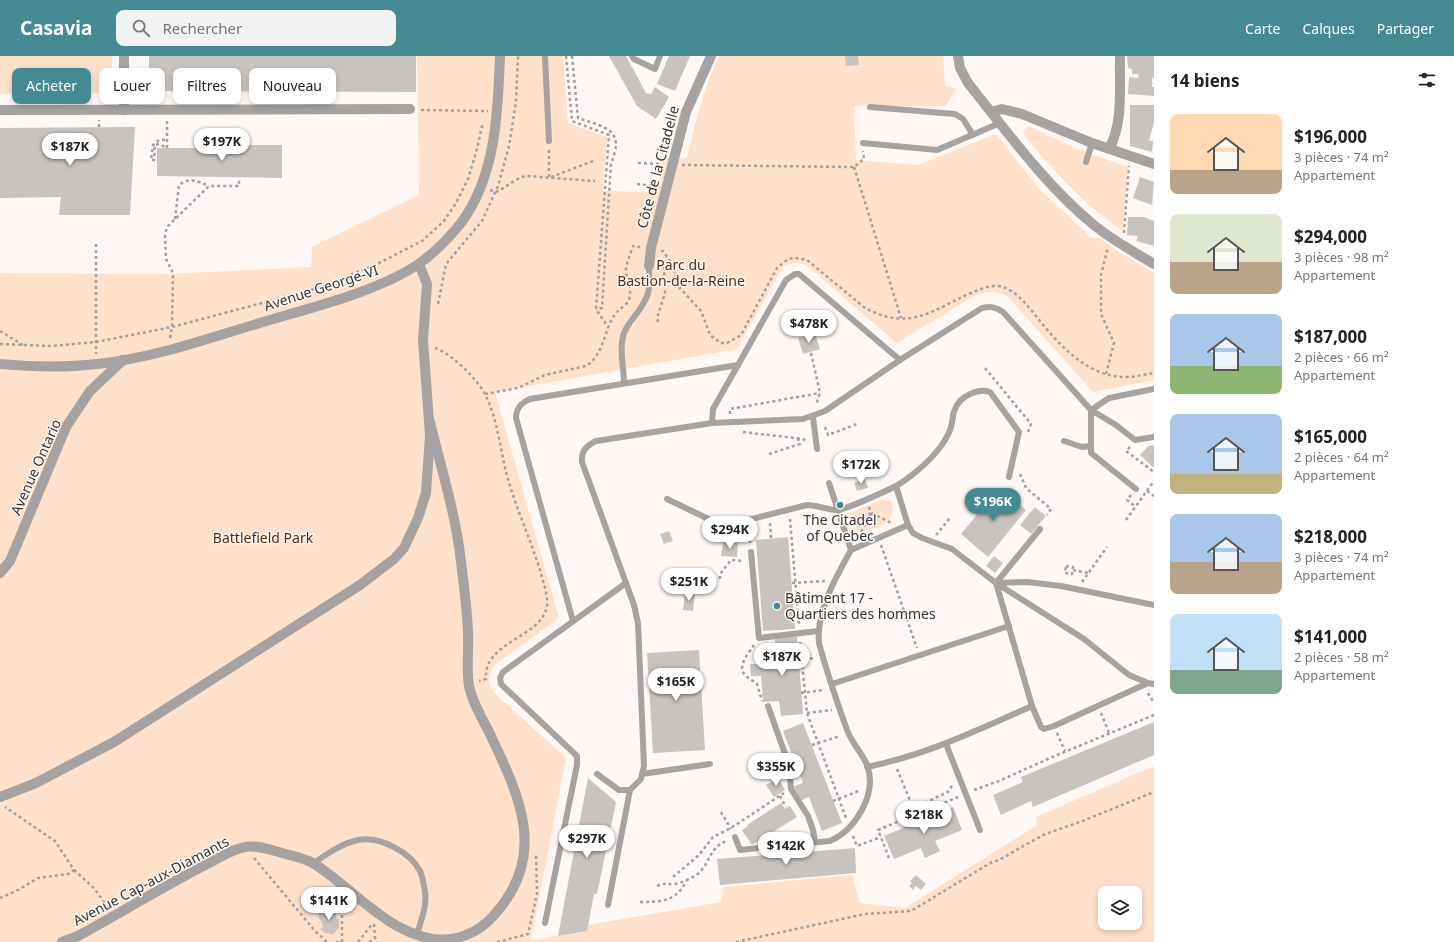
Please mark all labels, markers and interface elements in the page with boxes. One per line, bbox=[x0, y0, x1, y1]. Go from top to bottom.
search box bbox=[116, 10, 396, 46]
text: Casavia bbox=[20, 15, 92, 41]
icon: search bbox=[130, 17, 152, 39]
text: Rechercher bbox=[162, 18, 242, 38]
text: Carte bbox=[1245, 19, 1281, 38]
text: Calques bbox=[1303, 19, 1355, 38]
text: Partager bbox=[1377, 19, 1434, 38]
chip: Acheter bbox=[12, 68, 91, 104]
chip: Louer bbox=[99, 68, 165, 104]
chip: Filtres bbox=[173, 68, 241, 104]
chip: Nouveau bbox=[249, 68, 336, 104]
text: 14 biens bbox=[1170, 69, 1239, 92]
icon: filters bbox=[1416, 69, 1438, 91]
street label: Côte de la Citadelle bbox=[632, 103, 683, 230]
text: $196,000 bbox=[1294, 125, 1367, 148]
pin: $197K bbox=[194, 128, 250, 162]
icon: home bbox=[1202, 130, 1250, 178]
text: $197K bbox=[203, 132, 241, 150]
pin: $187K bbox=[42, 133, 98, 167]
text: $187K bbox=[51, 137, 89, 155]
text: 3 pièces · 74 m² bbox=[1294, 148, 1389, 166]
text: Appartement bbox=[1294, 166, 1375, 184]
text: $294,000 bbox=[1294, 225, 1367, 248]
icon: home bbox=[1202, 230, 1250, 278]
text: 3 pièces · 98 m² bbox=[1294, 248, 1389, 266]
park label: Parc du Bastion-de-la-Reine bbox=[617, 255, 745, 290]
street label: Avenue George-VI bbox=[261, 260, 381, 315]
text: Appartement bbox=[1294, 266, 1375, 284]
pin: $478K bbox=[781, 310, 837, 344]
text: $478K bbox=[790, 314, 828, 332]
text: $187,000 bbox=[1294, 325, 1367, 348]
icon: home bbox=[1202, 330, 1250, 378]
text: 2 pièces · 66 m² bbox=[1294, 348, 1389, 366]
text: Appartement bbox=[1294, 366, 1375, 384]
street label: Avenue Ontario bbox=[6, 416, 65, 518]
text: $165,000 bbox=[1294, 425, 1367, 448]
icon: home bbox=[1202, 430, 1250, 478]
text: 2 pièces · 64 m² bbox=[1294, 448, 1389, 466]
pin: $172K bbox=[833, 451, 889, 485]
text: $172K bbox=[842, 455, 880, 473]
text: Appartement bbox=[1294, 466, 1375, 484]
pin: $196K bbox=[965, 488, 1021, 522]
text: $196K bbox=[974, 492, 1012, 510]
marker: The Citadel of Quebec bbox=[835, 500, 845, 510]
place label: The Citadel of Quebec bbox=[803, 510, 877, 545]
pin: $294K bbox=[702, 516, 758, 550]
text: $294K bbox=[711, 520, 749, 538]
text: $218,000 bbox=[1294, 525, 1367, 548]
park label: Battlefield Park bbox=[213, 528, 314, 547]
icon: home bbox=[1202, 530, 1250, 578]
text: 3 pièces · 74 m² bbox=[1294, 548, 1389, 566]
text: Appartement bbox=[1294, 566, 1375, 584]
pin: $251K bbox=[661, 568, 717, 602]
text: $251K bbox=[670, 572, 708, 590]
place label: Bâtiment 17 - Quartiers des hommes bbox=[785, 588, 936, 623]
marker: Bâtiment 17 - Quartiers des hommes bbox=[772, 601, 782, 611]
text: $141,000 bbox=[1294, 625, 1367, 648]
icon: home bbox=[1202, 630, 1250, 678]
pin: $187K bbox=[754, 643, 810, 677]
text: $187K bbox=[763, 647, 801, 665]
text: 2 pièces · 58 m² bbox=[1294, 648, 1389, 666]
text: Appartement bbox=[1294, 666, 1375, 684]
pin: $165K bbox=[648, 668, 704, 702]
text: $165K bbox=[657, 672, 695, 690]
pin: $355K bbox=[748, 753, 804, 787]
text: $355K bbox=[757, 757, 795, 775]
pin: $218K bbox=[896, 801, 952, 835]
text: $218K bbox=[905, 805, 943, 823]
pin: $297K bbox=[559, 825, 615, 859]
text: $297K bbox=[568, 829, 606, 847]
street label: Avenue Cap-aux-Diamants bbox=[69, 831, 232, 930]
pin: $142K bbox=[758, 832, 814, 866]
text: $142K bbox=[767, 836, 805, 854]
map controls bbox=[1098, 886, 1142, 930]
button: layers bbox=[1098, 886, 1142, 930]
pin: $141K bbox=[301, 887, 357, 921]
text: $141K bbox=[310, 891, 348, 909]

